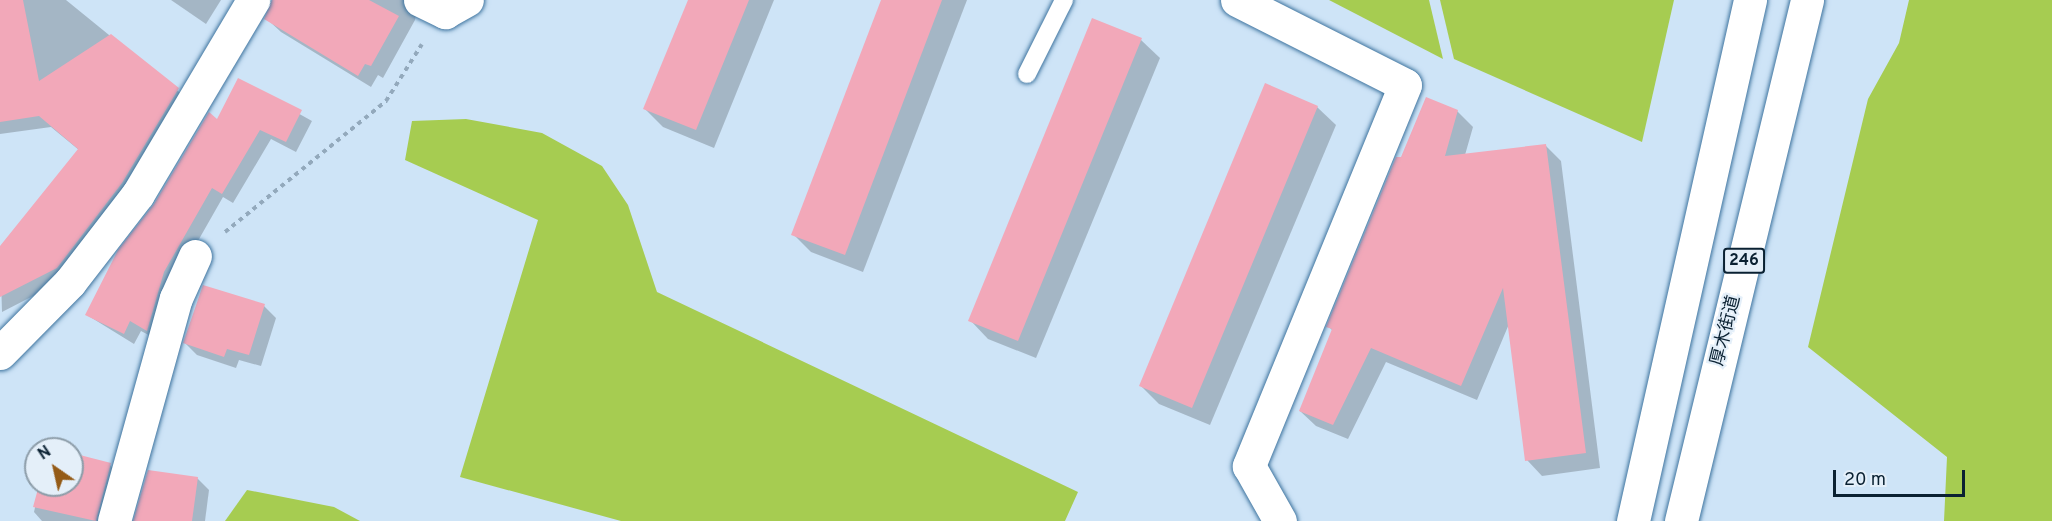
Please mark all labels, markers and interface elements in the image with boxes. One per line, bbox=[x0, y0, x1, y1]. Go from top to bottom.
road number: 246 bbox=[1723, 248, 1765, 274]
street label: 厚木街道 bbox=[1708, 293, 1746, 369]
north arrow bbox=[24, 437, 84, 497]
text: N bbox=[35, 442, 55, 465]
scale bar bbox=[1836, 458, 1968, 496]
text: 20 m bbox=[1844, 469, 1886, 492]

